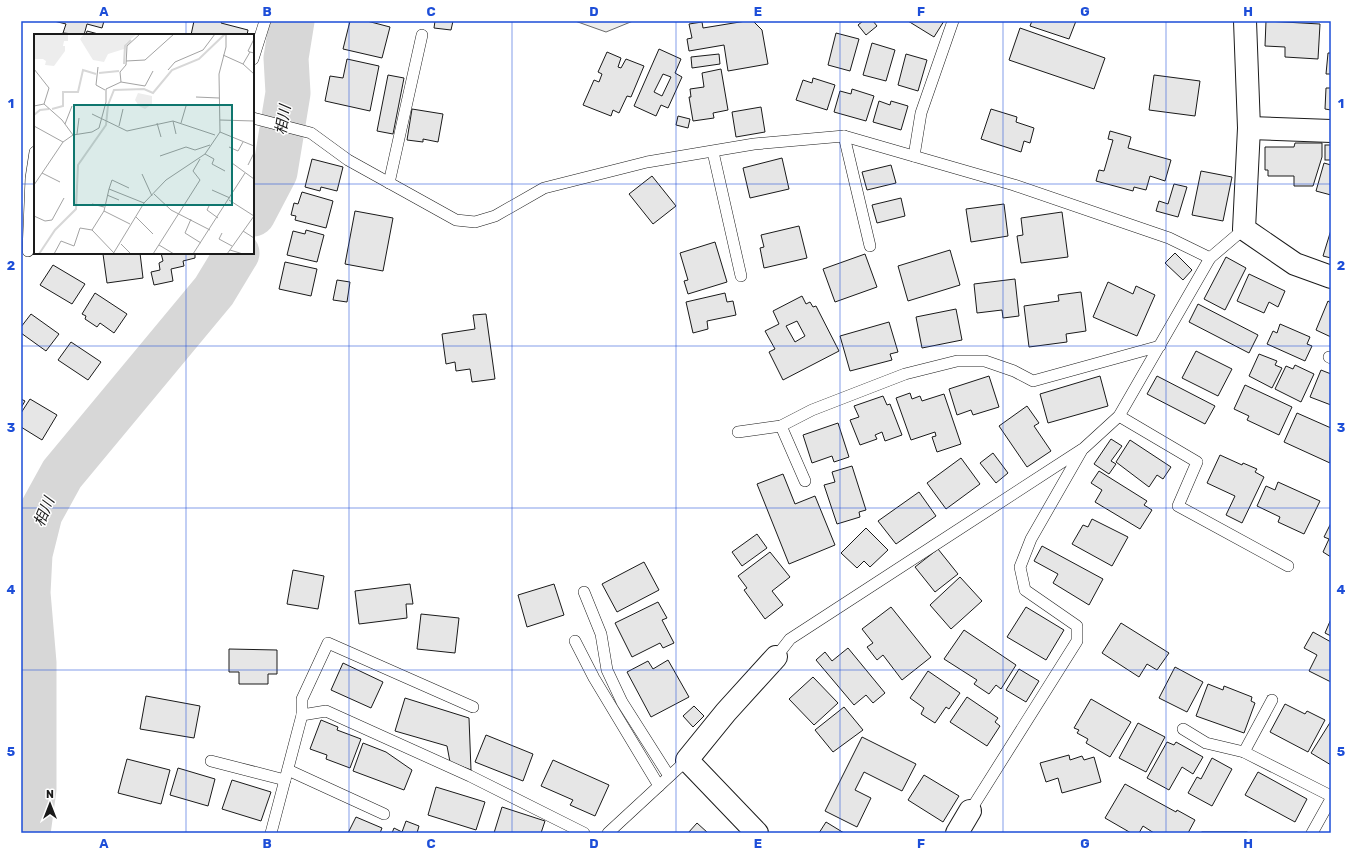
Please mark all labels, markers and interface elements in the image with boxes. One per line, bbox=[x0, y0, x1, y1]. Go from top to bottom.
text: A bbox=[99, 4, 109, 19]
text: B bbox=[262, 4, 272, 19]
text: C bbox=[426, 4, 436, 19]
text: D bbox=[589, 4, 599, 19]
text: E bbox=[754, 4, 762, 19]
text: F bbox=[917, 4, 925, 19]
text: G bbox=[1080, 4, 1090, 19]
text: H bbox=[1243, 4, 1253, 19]
inset map bbox=[34, 34, 254, 254]
text: 1 bbox=[8, 96, 14, 111]
text: 1 bbox=[1338, 96, 1344, 111]
water label: 相川 bbox=[272, 102, 295, 136]
text: 2 bbox=[7, 258, 15, 273]
text: 2 bbox=[1337, 258, 1345, 273]
text: 3 bbox=[7, 420, 16, 435]
text: 3 bbox=[1337, 420, 1346, 435]
water label: 相川 bbox=[30, 493, 59, 529]
text: 4 bbox=[7, 582, 16, 597]
text: 4 bbox=[1337, 582, 1346, 597]
text: 5 bbox=[7, 744, 15, 759]
text: 5 bbox=[1337, 744, 1345, 759]
north arrow bbox=[30, 784, 70, 824]
text: N bbox=[46, 788, 54, 801]
text: A bbox=[99, 836, 109, 851]
text: B bbox=[262, 836, 272, 851]
text: C bbox=[426, 836, 436, 851]
text: D bbox=[589, 836, 599, 851]
text: E bbox=[754, 836, 762, 851]
text: F bbox=[917, 836, 925, 851]
text: G bbox=[1080, 836, 1090, 851]
text: H bbox=[1243, 836, 1253, 851]

